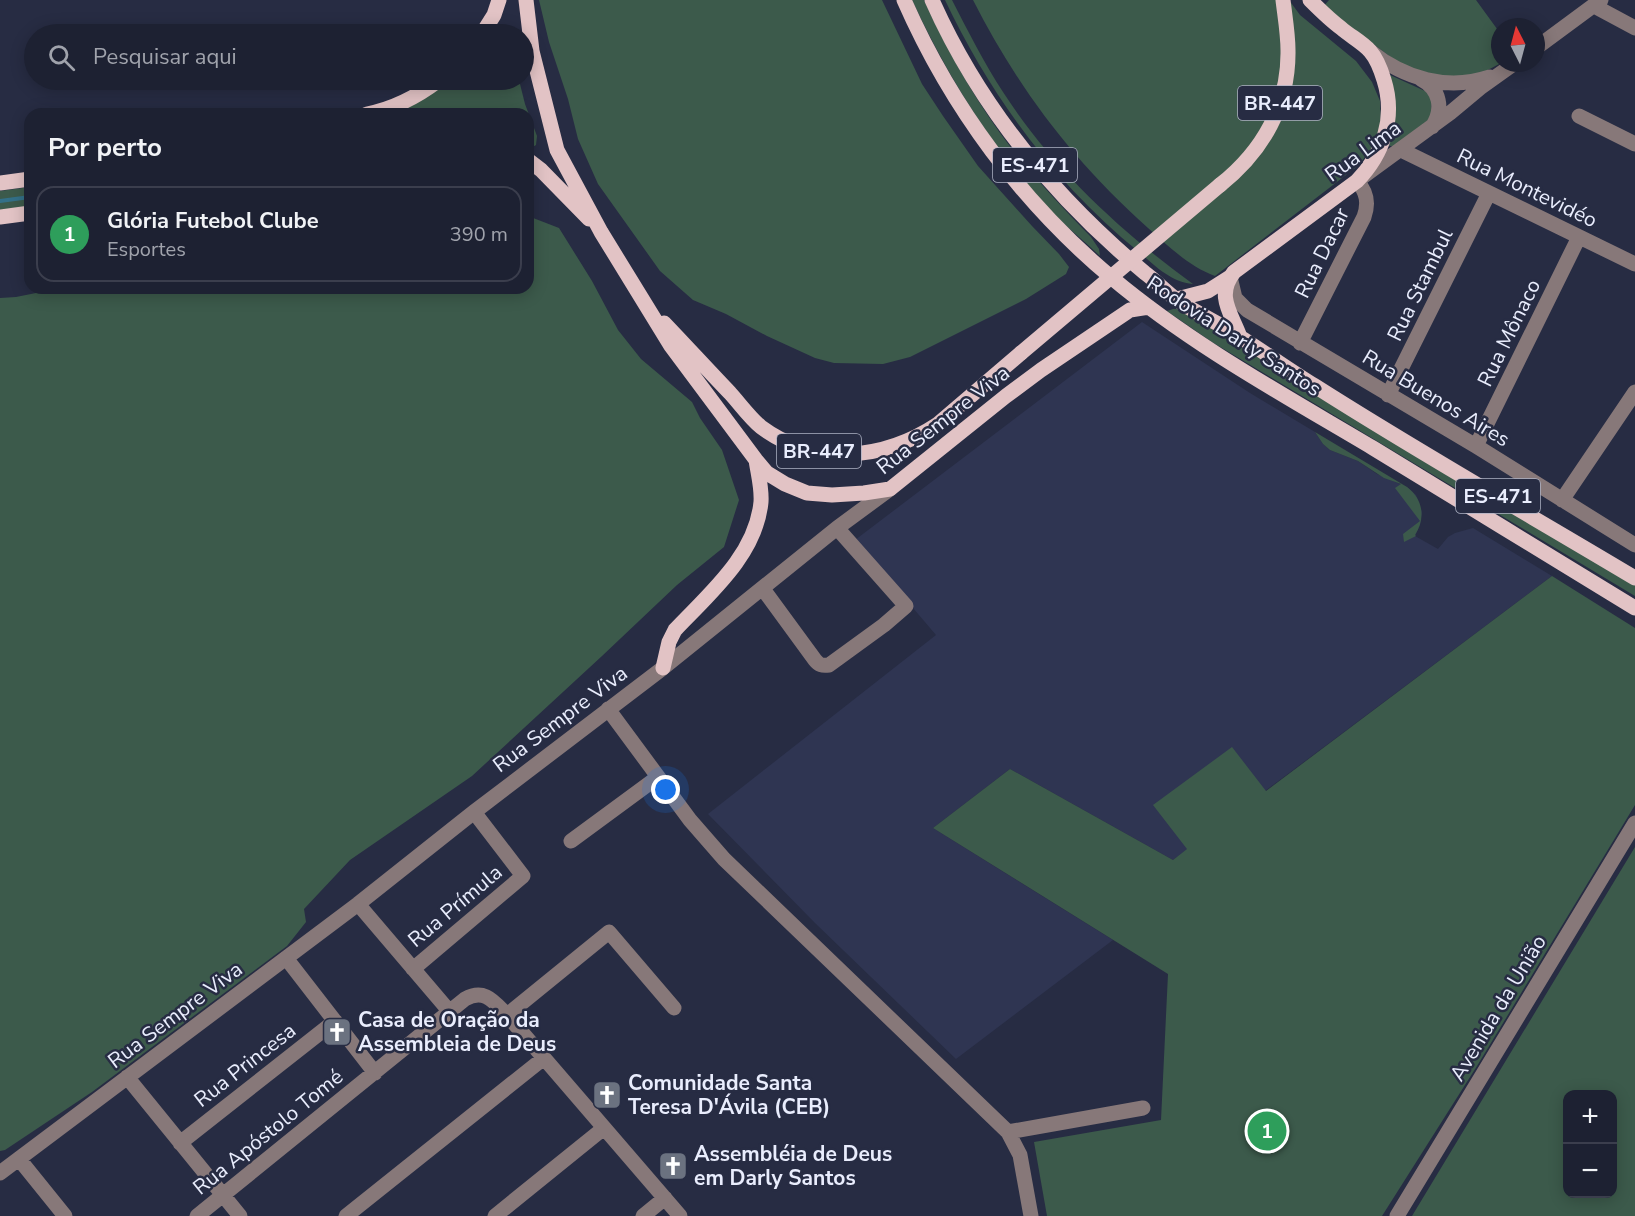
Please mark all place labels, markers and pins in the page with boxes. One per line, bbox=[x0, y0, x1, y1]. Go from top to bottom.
place label: Casa de Oração da Assembleia de Deus bbox=[358, 1006, 556, 1058]
church icon: Casa de Oração da Assembleia de Deus bbox=[321, 1016, 353, 1048]
place label: Comunidade Santa Teresa D'Ávila (CEB) bbox=[628, 1069, 830, 1121]
church icon: Comunidade Santa Teresa D'Ávila (CEB) bbox=[591, 1079, 623, 1111]
pin: 1 bbox=[1248, 1108, 1286, 1154]
place label: Assembléia de Deus em Darly Santos bbox=[694, 1140, 892, 1192]
church icon: Assembléia de Deus em Darly Santos bbox=[657, 1150, 689, 1182]

